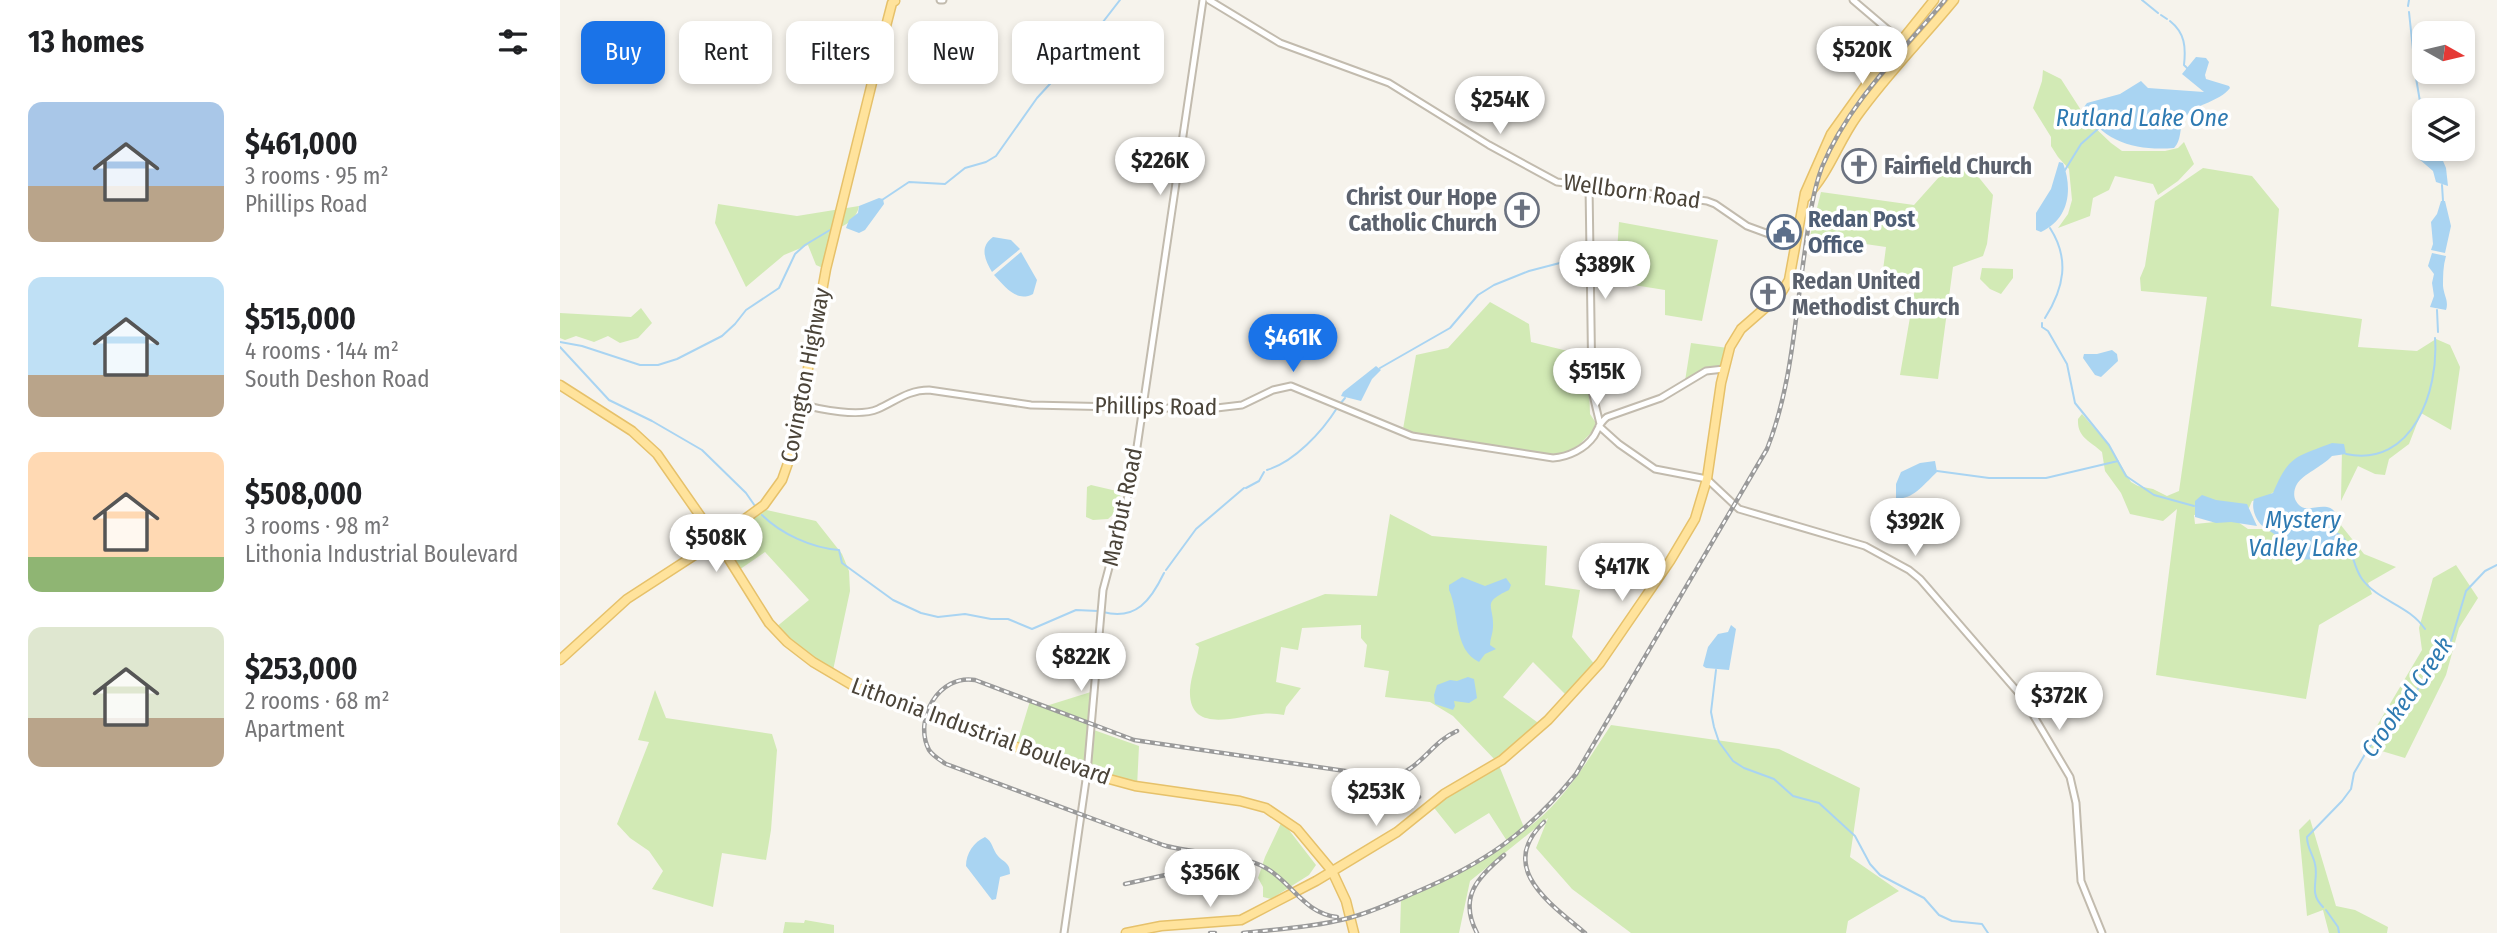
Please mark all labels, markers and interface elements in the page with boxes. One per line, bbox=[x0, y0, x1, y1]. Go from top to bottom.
chip: Buy bbox=[581, 21, 665, 84]
chip: Rent bbox=[679, 21, 772, 84]
chip: Filters bbox=[786, 21, 894, 84]
chip: New bbox=[908, 21, 998, 84]
chip: Apartment bbox=[1012, 21, 1164, 84]
north arrow bbox=[2412, 21, 2474, 84]
map controls bbox=[2412, 21, 2475, 161]
icon: filters bbox=[494, 23, 532, 61]
text: 13 homes bbox=[28, 24, 144, 60]
pin: $520K bbox=[1813, 27, 1911, 86]
text: $520K bbox=[1832, 35, 1892, 63]
pin: $254K bbox=[1451, 76, 1549, 136]
text: $254K bbox=[1471, 85, 1529, 113]
button: layers bbox=[2412, 98, 2475, 161]
water label: Rutland Lake One bbox=[2056, 104, 2228, 132]
text: $461,000 bbox=[245, 126, 358, 162]
icon: home bbox=[84, 130, 168, 214]
pin: $226K bbox=[1111, 138, 1209, 197]
text: $226K bbox=[1131, 146, 1189, 174]
church icon: Fairfield Church bbox=[1840, 147, 1878, 185]
place label: Fairfield Church bbox=[1884, 152, 2032, 180]
text: 3 rooms · 95 m² bbox=[245, 162, 389, 190]
street label: Wellborn Road bbox=[1562, 168, 1702, 214]
place label: Christ Our Hope Catholic Church bbox=[1346, 183, 1497, 237]
text: Phillips Road bbox=[245, 190, 368, 218]
church icon: Christ Our Hope Catholic Church bbox=[1503, 191, 1541, 229]
place label: Redan Post Office bbox=[1808, 205, 1916, 259]
public building icon: Redan Post Office bbox=[1765, 213, 1803, 251]
pin: $389K bbox=[1556, 242, 1654, 301]
text: $389K bbox=[1575, 250, 1635, 278]
place label: Redan United Methodist Church bbox=[1792, 267, 1960, 321]
church icon: Redan United Methodist Church bbox=[1749, 275, 1787, 313]
street label: Covington Highway bbox=[774, 284, 836, 465]
text: $515,000 bbox=[245, 301, 356, 337]
icon: home bbox=[84, 305, 168, 389]
pin: $461K bbox=[1244, 314, 1342, 374]
text: $461K bbox=[1264, 323, 1322, 351]
text: 4 rooms · 144 m² bbox=[245, 337, 399, 365]
pin: $515K bbox=[1548, 348, 1646, 408]
text: $515K bbox=[1569, 357, 1625, 385]
text: South Deshon Road bbox=[245, 365, 430, 393]
street label: Phillips Road bbox=[1094, 391, 1218, 421]
street label: Marbut Road bbox=[1096, 445, 1148, 569]
text: $508,000 bbox=[245, 476, 362, 512]
icon: home bbox=[84, 480, 168, 564]
pin: $392K bbox=[1866, 498, 1964, 558]
water label: Mystery Valley Lake bbox=[2248, 506, 2358, 562]
text: $392K bbox=[1886, 507, 1944, 535]
text: 3 rooms · 98 m² bbox=[245, 512, 390, 540]
pin: $508K bbox=[667, 514, 765, 574]
text: $508K bbox=[686, 523, 746, 551]
text: Lithonia Industrial Boulevard bbox=[245, 540, 518, 568]
pin: $417K bbox=[1573, 544, 1671, 603]
text: $417K bbox=[1595, 552, 1649, 580]
water label: Crooked Creek bbox=[2355, 632, 2459, 762]
pin: $822K bbox=[1032, 634, 1130, 693]
text: $822K bbox=[1052, 642, 1110, 670]
text: $253,000 bbox=[245, 651, 358, 687]
icon: home bbox=[84, 655, 168, 739]
street label: Lithonia Industrial Boulevard bbox=[848, 671, 1114, 791]
pin: $372K bbox=[2010, 672, 2108, 732]
text: $372K bbox=[2031, 681, 2087, 709]
text: 2 rooms · 68 m² bbox=[245, 687, 390, 715]
text: Apartment bbox=[245, 715, 345, 743]
pin: $253K bbox=[1327, 768, 1425, 828]
text: $253K bbox=[1347, 777, 1405, 805]
pin: $356K bbox=[1161, 850, 1259, 909]
text: $356K bbox=[1180, 858, 1240, 886]

